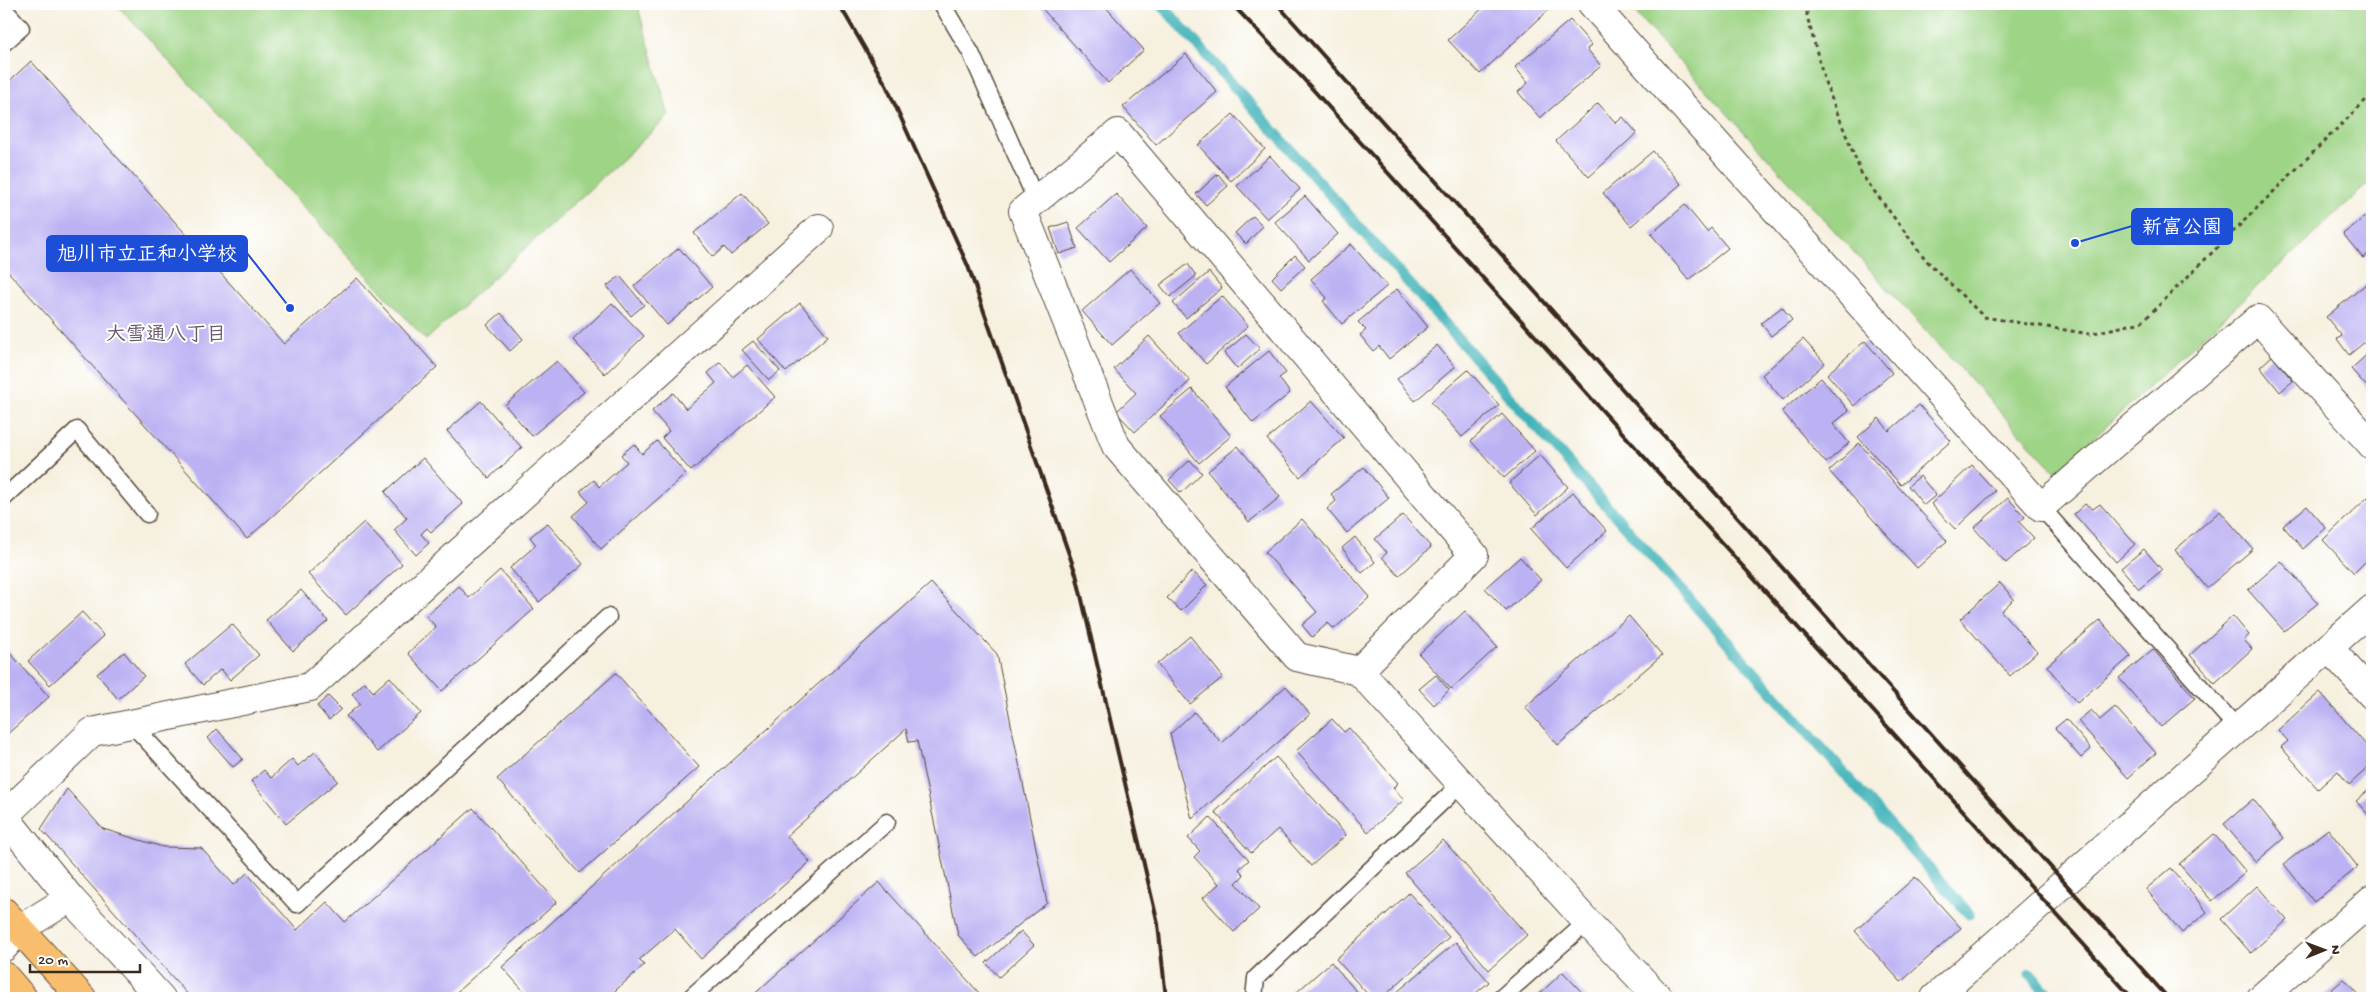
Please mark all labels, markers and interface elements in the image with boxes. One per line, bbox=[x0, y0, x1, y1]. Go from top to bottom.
callout: 新富公園 bbox=[2132, 209, 2232, 244]
text: 新富公園 bbox=[2142, 216, 2222, 241]
callout: 旭川市立正和小学校 bbox=[47, 236, 247, 271]
text: 旭川市立正和小学校 bbox=[57, 243, 237, 268]
district label: 大雪通八丁目 bbox=[106, 324, 226, 348]
north arrow bbox=[2298, 924, 2348, 974]
scale bar bbox=[30, 942, 140, 974]
text: N bbox=[2326, 945, 2343, 955]
text: 20 m bbox=[38, 952, 68, 970]

